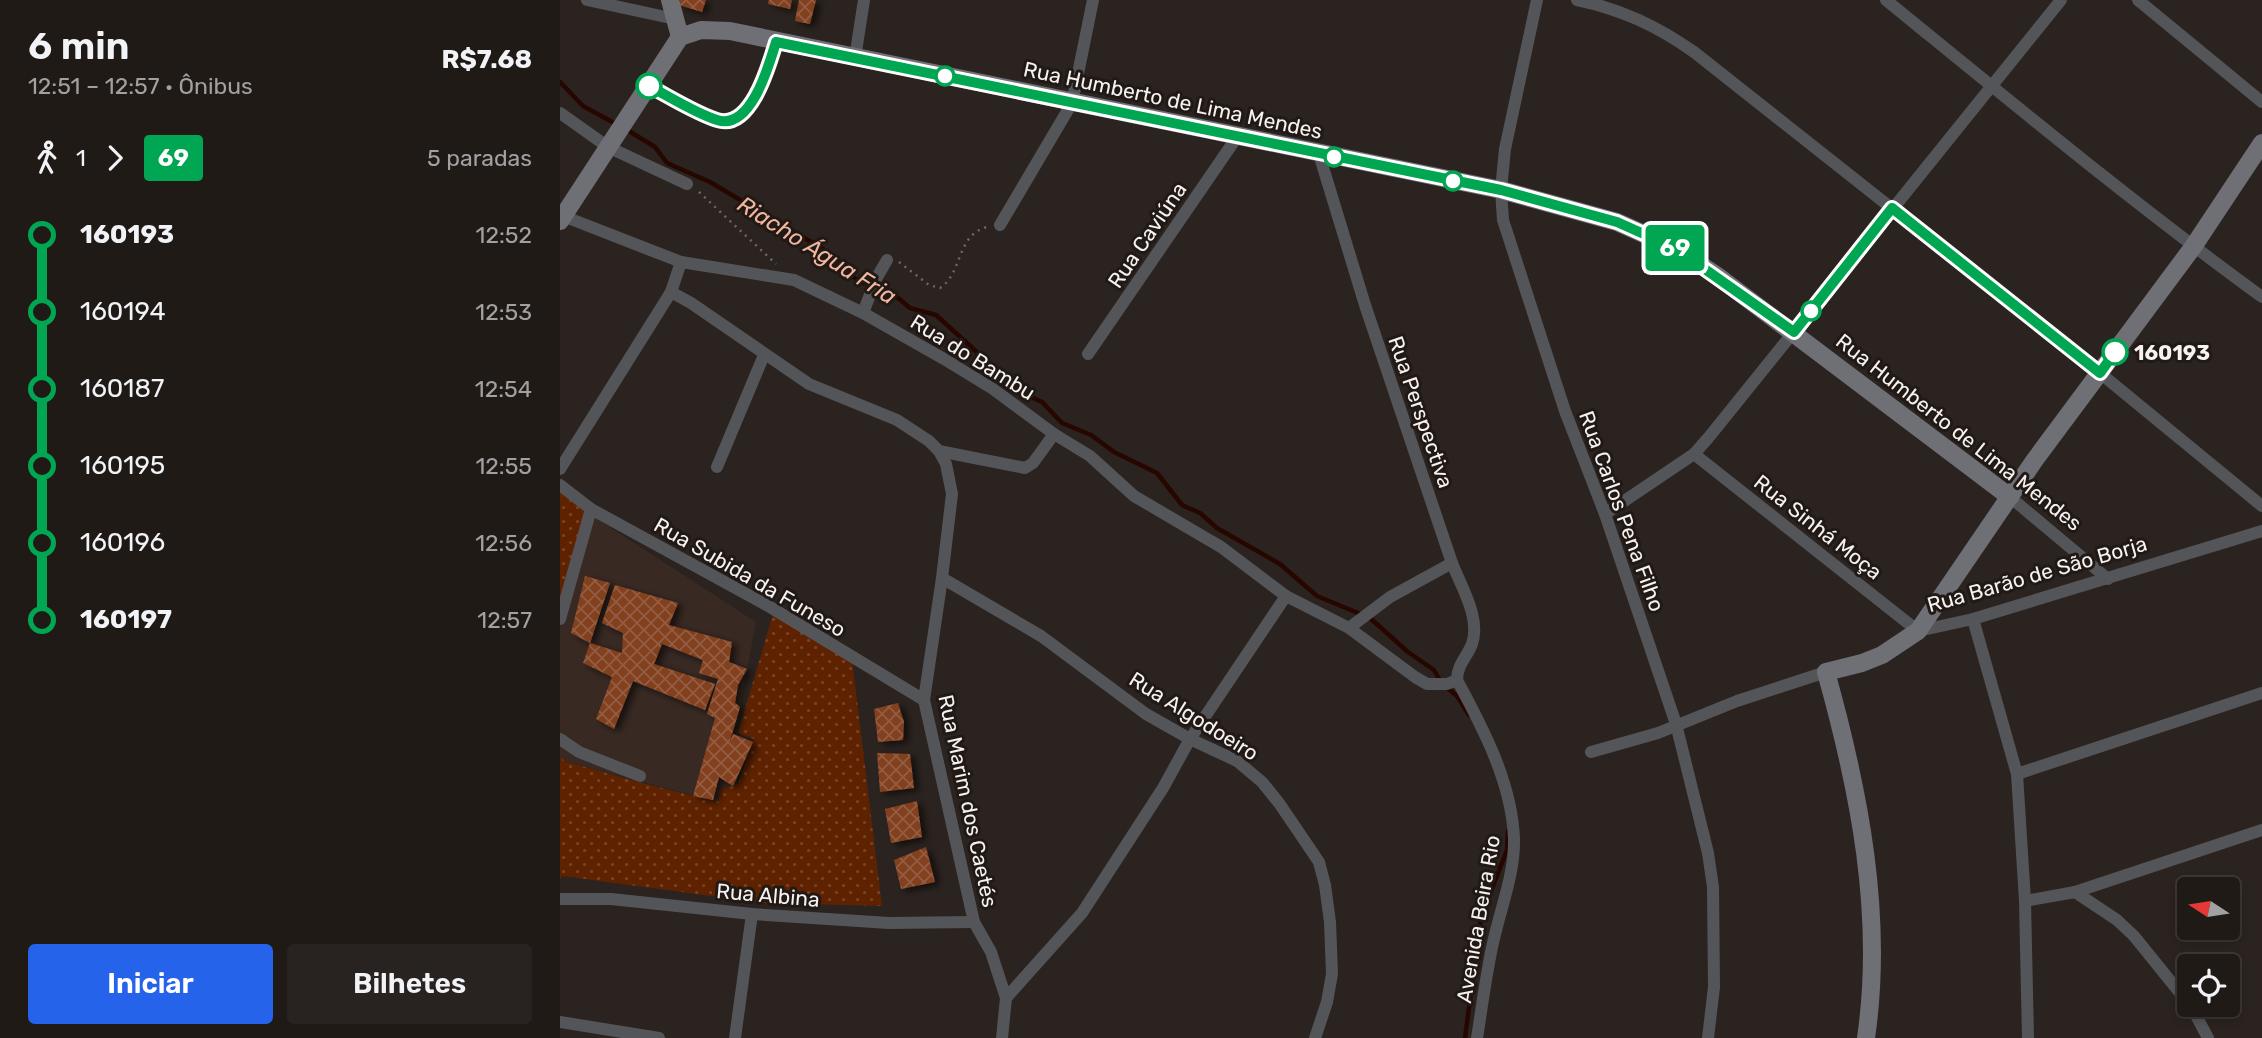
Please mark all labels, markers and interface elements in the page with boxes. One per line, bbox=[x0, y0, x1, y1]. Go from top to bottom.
text: 6 min bbox=[28, 23, 130, 69]
text: R$7.68 bbox=[441, 44, 532, 75]
street label: Rua Humberto de Lima Mendes bbox=[1021, 56, 1325, 144]
unlabelled marker bbox=[935, 66, 955, 86]
text: 12:51 – 12:57 · Ônibus bbox=[28, 72, 253, 100]
unlabelled marker bbox=[636, 73, 662, 99]
icon: walk bbox=[28, 139, 66, 177]
icon: forward bbox=[96, 139, 134, 177]
text: 1 bbox=[76, 144, 86, 172]
text: 69 bbox=[158, 144, 189, 172]
text: 5 paradas bbox=[427, 144, 532, 172]
unlabelled marker bbox=[1324, 147, 1344, 167]
unlabelled marker bbox=[1443, 171, 1463, 191]
street label: Rua Caviúna bbox=[1102, 177, 1192, 293]
water label: Riacho Água Fria bbox=[732, 190, 902, 310]
text: 160193 bbox=[80, 219, 174, 250]
text: 12:52 bbox=[476, 221, 532, 249]
line badge: 69 bbox=[1644, 225, 1706, 271]
text: 69 bbox=[1659, 234, 1691, 262]
text: 160194 bbox=[80, 296, 166, 327]
text: 12:53 bbox=[475, 298, 532, 326]
unlabelled marker bbox=[1801, 301, 1821, 321]
street label: Rua do Bambu bbox=[906, 309, 1040, 405]
street label: Rua Humberto de Lima Mendes bbox=[1831, 328, 2087, 536]
street label: Rua Perspectiva bbox=[1383, 333, 1459, 491]
marker: 160193 bbox=[2102, 339, 2128, 365]
place label: 160193 bbox=[2134, 340, 2210, 365]
text: 160187 bbox=[80, 373, 164, 404]
text: 12:54 bbox=[475, 375, 532, 403]
street label: Rua Carlos Pena Filho bbox=[1574, 407, 1670, 615]
text: 160195 bbox=[80, 450, 165, 481]
text: 12:55 bbox=[475, 452, 532, 480]
street label: Rua Sinhá Moça bbox=[1749, 469, 1887, 585]
street label: Rua Subida da Funeso bbox=[650, 512, 850, 642]
text: 160196 bbox=[80, 527, 165, 558]
text: 12:56 bbox=[475, 529, 532, 557]
street label: Rua Barão de São Borja bbox=[1924, 531, 2150, 617]
text: 160197 bbox=[80, 604, 172, 635]
text: 12:57 bbox=[477, 606, 532, 634]
street label: Rua Algodoeiro bbox=[1125, 666, 1263, 766]
street label: Rua Marim dos Caetés bbox=[933, 692, 1003, 910]
street label: Avenida Beira Rio bbox=[1451, 833, 1505, 1005]
north arrow bbox=[2177, 877, 2240, 940]
map controls bbox=[2177, 877, 2240, 1017]
street label: Rua Albina bbox=[715, 878, 821, 912]
button: Iniciar bbox=[28, 944, 273, 1024]
button: Bilhetes bbox=[287, 944, 532, 1024]
button: locate bbox=[2177, 954, 2240, 1017]

